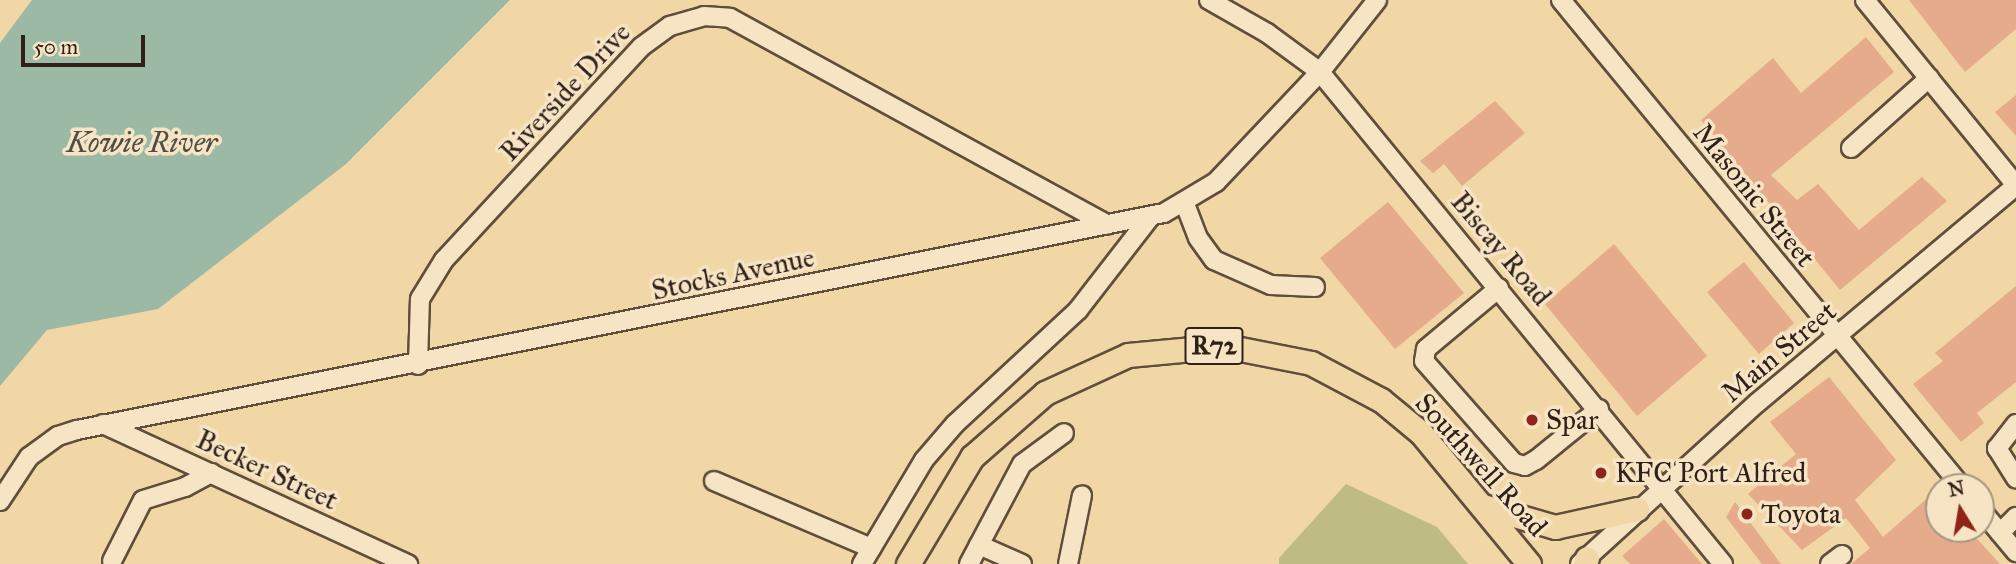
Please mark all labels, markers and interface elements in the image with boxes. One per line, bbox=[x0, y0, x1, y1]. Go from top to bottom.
street label: Riverside Drive bbox=[492, 16, 638, 168]
scale bar bbox=[24, 21, 149, 65]
text: 50 m bbox=[34, 34, 78, 60]
street label: Masonic Street bbox=[1686, 116, 1822, 274]
water label: Kowie River bbox=[67, 124, 217, 160]
street label: Biscay Road bbox=[1444, 185, 1558, 313]
street label: Stocks Avenue bbox=[649, 240, 817, 308]
street label: Main Street bbox=[1715, 294, 1843, 410]
road number: R72 bbox=[1184, 324, 1244, 368]
street label: Southwell Road bbox=[1408, 386, 1554, 544]
place label: Spar bbox=[1546, 403, 1598, 437]
marker: Spar bbox=[1524, 412, 1540, 428]
street label: Becker Street bbox=[191, 423, 343, 517]
place label: KFC Port Alfred bbox=[1615, 456, 1806, 490]
marker: KFC Port Alfred bbox=[1593, 465, 1609, 481]
north arrow bbox=[1925, 473, 1995, 543]
text: N bbox=[1946, 476, 1966, 502]
place label: Toyota bbox=[1761, 497, 1841, 531]
marker: Toyota bbox=[1739, 506, 1755, 522]

